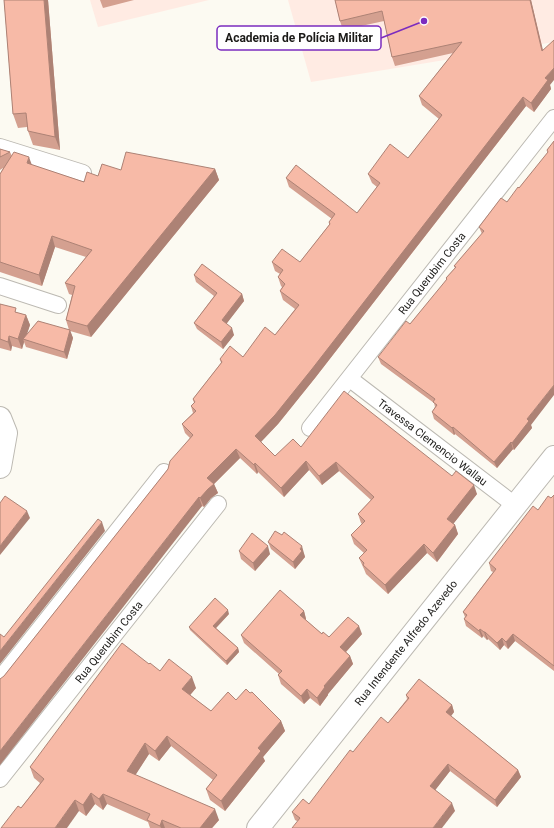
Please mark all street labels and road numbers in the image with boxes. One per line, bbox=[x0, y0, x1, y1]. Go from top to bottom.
street label: Rua Querubim Costa bbox=[396, 230, 468, 317]
street label: Travessa Clemencio Wallau bbox=[375, 396, 490, 488]
street label: Rua Intendente Alfredo Azevedo bbox=[352, 577, 460, 708]
street label: Rua Querubim Costa bbox=[72, 598, 145, 685]

